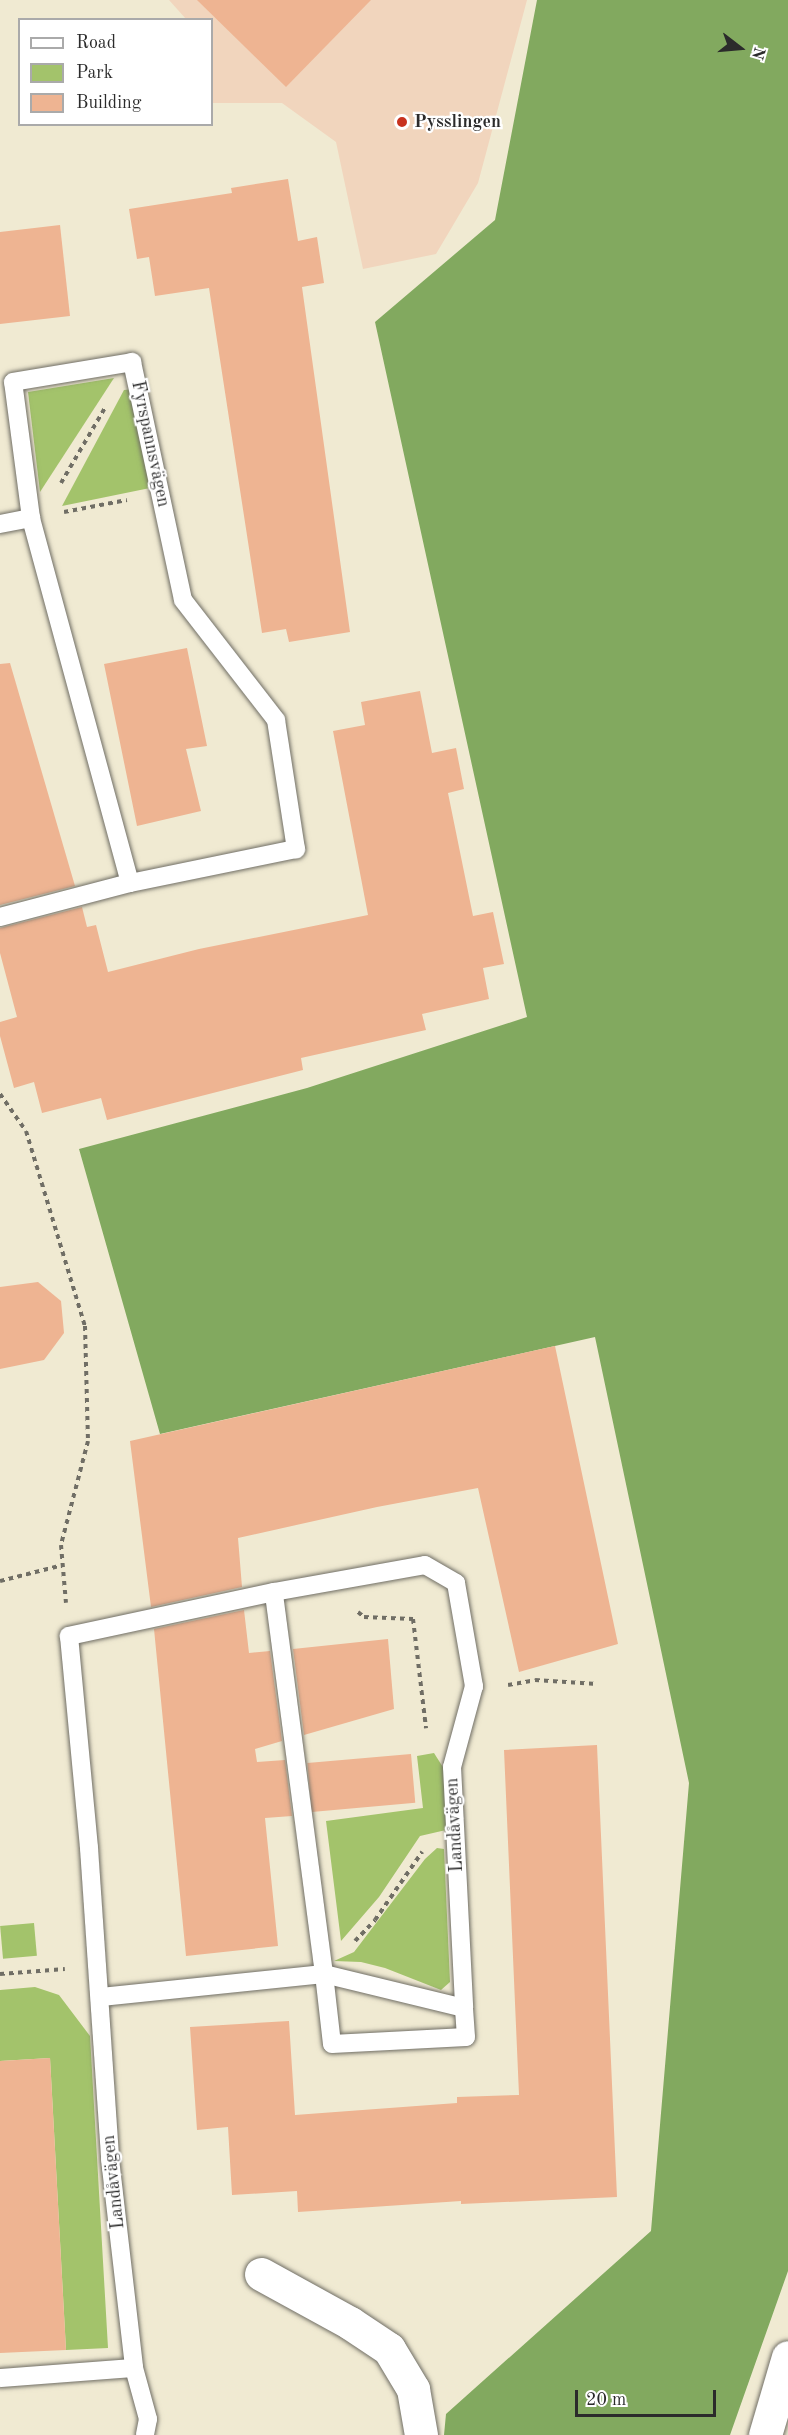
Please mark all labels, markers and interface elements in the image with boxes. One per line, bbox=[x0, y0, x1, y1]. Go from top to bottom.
legend bbox=[18, 18, 213, 126]
north arrow bbox=[710, 18, 770, 78]
text: Road bbox=[76, 34, 116, 52]
text: N bbox=[748, 45, 767, 61]
text: Park bbox=[76, 64, 113, 82]
text: Building bbox=[76, 94, 141, 112]
place label: Pysslingen bbox=[414, 111, 501, 133]
marker: Pysslingen bbox=[395, 115, 409, 129]
street label: Fyrspannsvägen bbox=[126, 379, 174, 509]
street label: Landåvägen bbox=[442, 1777, 468, 1873]
street label: Landåvägen bbox=[98, 2134, 130, 2230]
scale bar bbox=[578, 2378, 719, 2416]
text: 20 m bbox=[586, 2391, 626, 2409]

